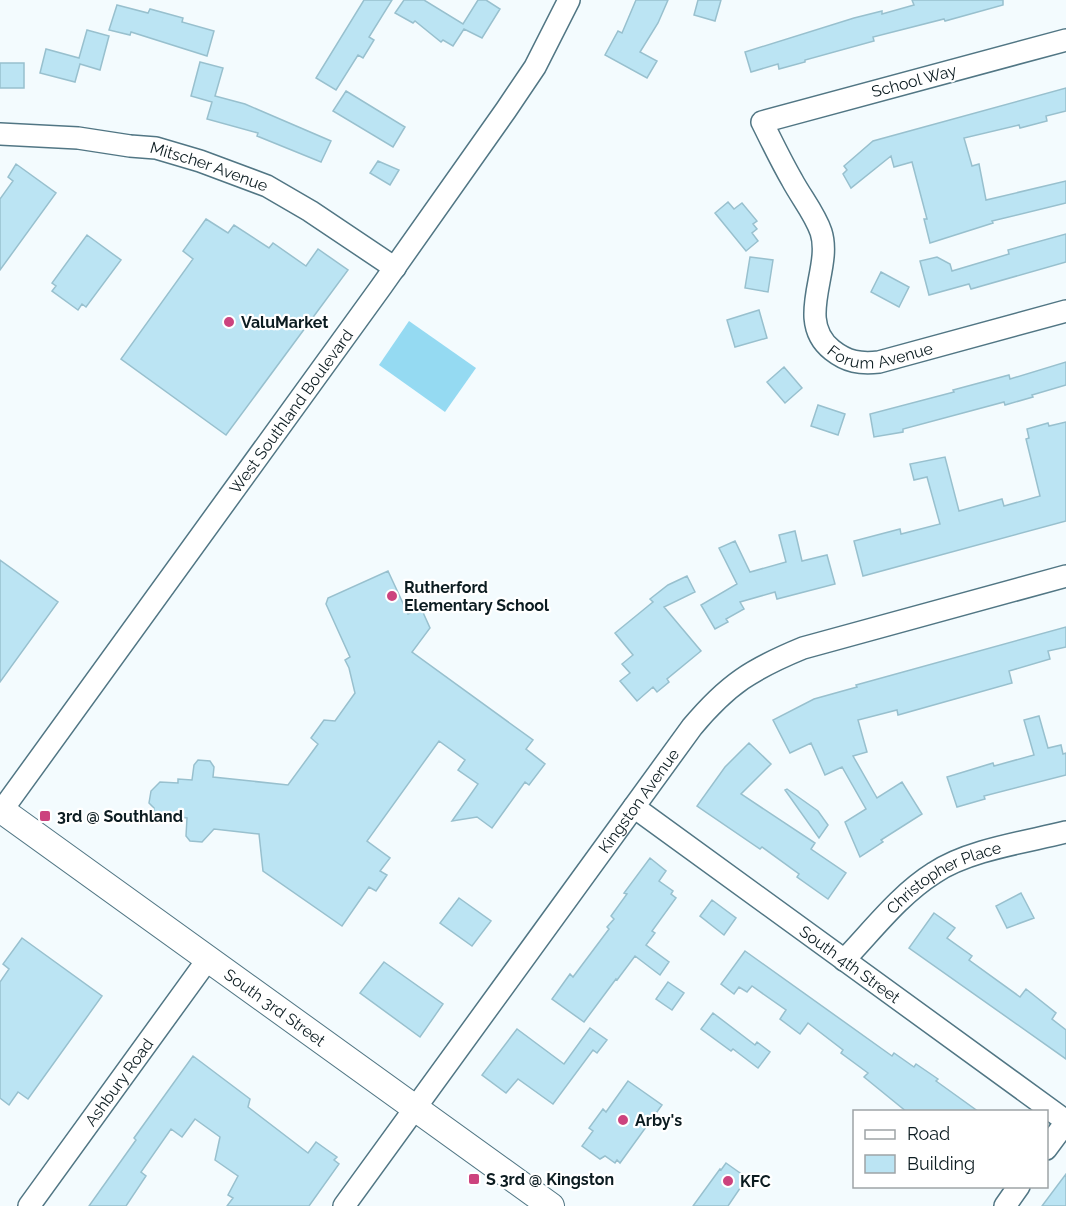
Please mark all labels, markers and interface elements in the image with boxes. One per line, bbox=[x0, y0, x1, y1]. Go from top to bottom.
street label: School Way bbox=[869, 60, 959, 101]
street label: Mitscher Avenue bbox=[148, 137, 271, 195]
place label: ValuMarket bbox=[241, 313, 328, 332]
marker: ValuMarket bbox=[222, 315, 236, 329]
street label: West Southland Boulevard bbox=[225, 326, 357, 497]
street label: Forum Avenue bbox=[824, 338, 935, 372]
place label: Rutherford Elementary School bbox=[404, 578, 550, 615]
marker: Rutherford Elementary School bbox=[385, 589, 399, 603]
street label: Kingston Avenue bbox=[594, 745, 683, 857]
place label: 3rd @ Southland bbox=[57, 807, 183, 826]
marker: 3rd @ Southland bbox=[38, 809, 52, 823]
street label: Christopher Place bbox=[882, 838, 1003, 918]
street label: South 4th Street bbox=[796, 921, 904, 1007]
street label: South 3rd Street bbox=[221, 964, 330, 1050]
street label: Ashbury Road bbox=[81, 1035, 157, 1130]
legend bbox=[853, 1110, 1048, 1188]
place label: Arby's bbox=[635, 1111, 682, 1130]
marker: Arby's bbox=[616, 1113, 630, 1127]
text: Road bbox=[907, 1123, 950, 1144]
text: Building bbox=[907, 1153, 975, 1174]
place label: S 3rd @ Kingston bbox=[486, 1170, 614, 1189]
marker: S 3rd @ Kingston bbox=[467, 1172, 481, 1186]
place label: KFC bbox=[740, 1172, 771, 1191]
marker: KFC bbox=[721, 1174, 735, 1188]

